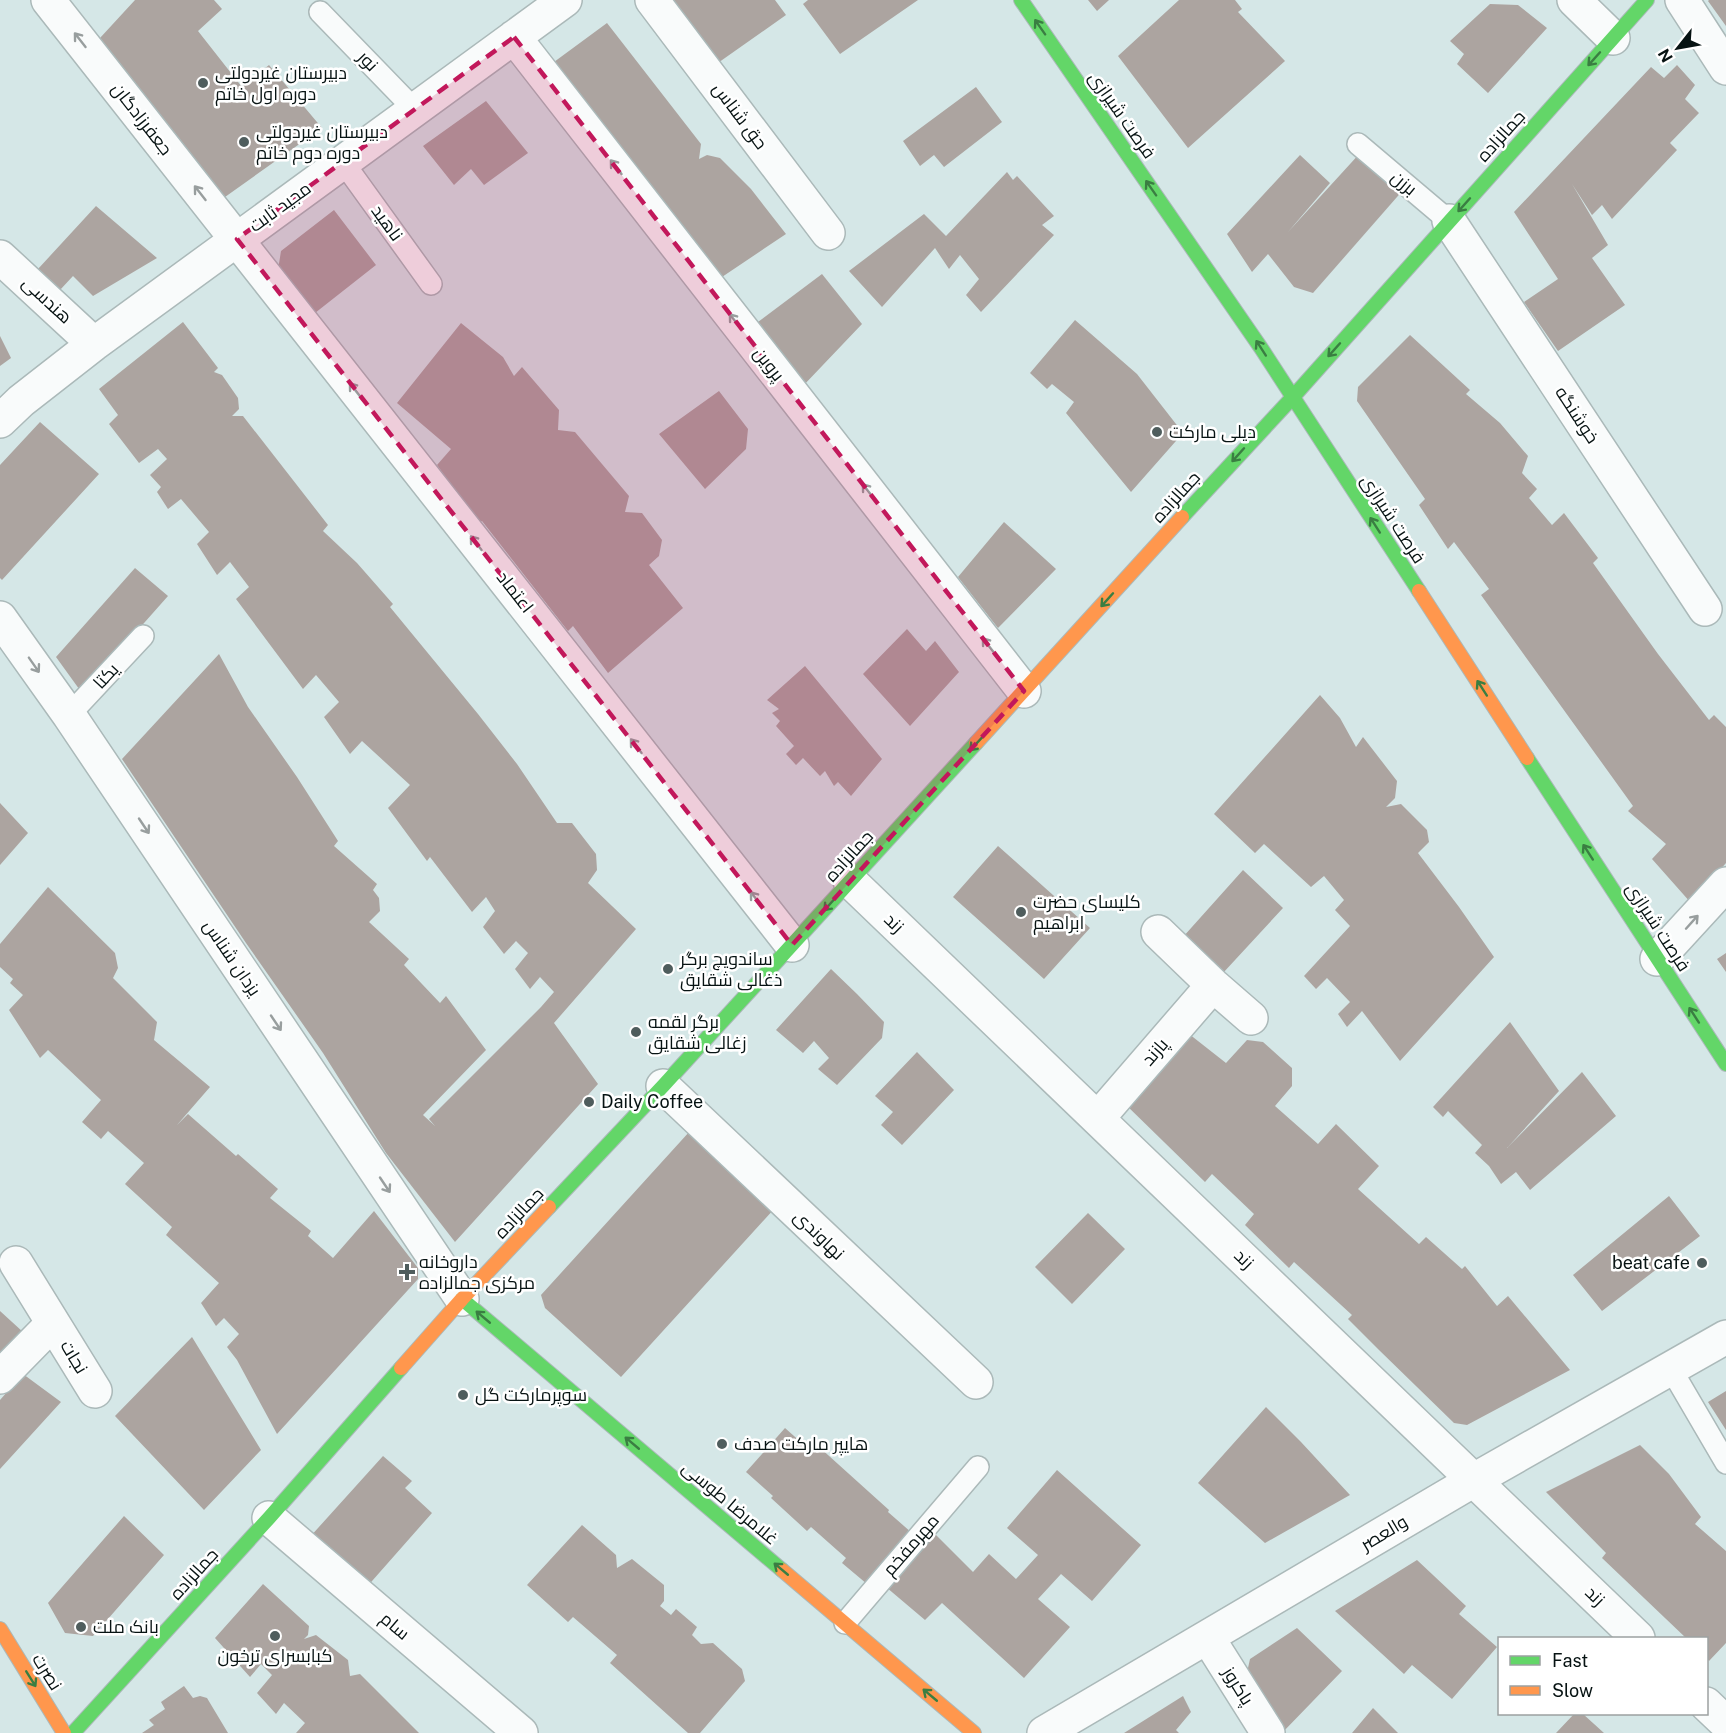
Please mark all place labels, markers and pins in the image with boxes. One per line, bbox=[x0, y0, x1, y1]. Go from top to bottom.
place label: دبیرستان غیردولتی دوره اول خاتم bbox=[215, 62, 347, 106]
marker: دبیرستان غیردولتی دوره اول خاتم bbox=[196, 76, 210, 90]
place label: دبیرستان غیردولتی دوره دوم خاتم bbox=[256, 121, 388, 165]
marker: دبیرستان غیردولتی دوره دوم خاتم bbox=[237, 135, 251, 149]
place label: دیلی مارکت bbox=[1169, 421, 1256, 443]
marker: دیلی مارکت bbox=[1150, 425, 1164, 439]
place label: کلیسای حضرت ابراهیم bbox=[1033, 891, 1141, 935]
marker: کلیسای حضرت ابراهیم bbox=[1014, 905, 1028, 919]
place label: ساندویچ برگر ذغالی شقایق bbox=[679, 948, 783, 992]
marker: ساندویچ برگر ذغالی شقایق bbox=[661, 962, 675, 976]
place label: برگر لقمه زغالی شقایق bbox=[648, 1011, 747, 1055]
marker: برگر لقمه زغالی شقایق bbox=[629, 1025, 643, 1039]
place label: Daily Coffee bbox=[601, 1091, 703, 1112]
marker: Daily Coffee bbox=[582, 1095, 596, 1109]
place label: داروخانه مرکزی جمالزاده bbox=[419, 1251, 535, 1294]
place label: beat cafe bbox=[1612, 1252, 1690, 1273]
marker: beat cafe bbox=[1695, 1256, 1709, 1270]
marker: داروخانه مرکزی جمالزاده bbox=[400, 1265, 414, 1279]
place label: سوپرمارکت گل bbox=[475, 1384, 587, 1407]
marker: سوپرمارکت گل bbox=[456, 1388, 470, 1402]
place label: هايپر ماركت صدف bbox=[734, 1433, 868, 1456]
marker: هايپر ماركت صدف bbox=[715, 1437, 729, 1451]
place label: بانک ملت bbox=[93, 1616, 159, 1637]
marker: بانک ملت bbox=[74, 1620, 88, 1634]
marker: کبابسرای ترخون bbox=[268, 1629, 282, 1643]
place label: کبابسرای ترخون bbox=[217, 1645, 333, 1667]

